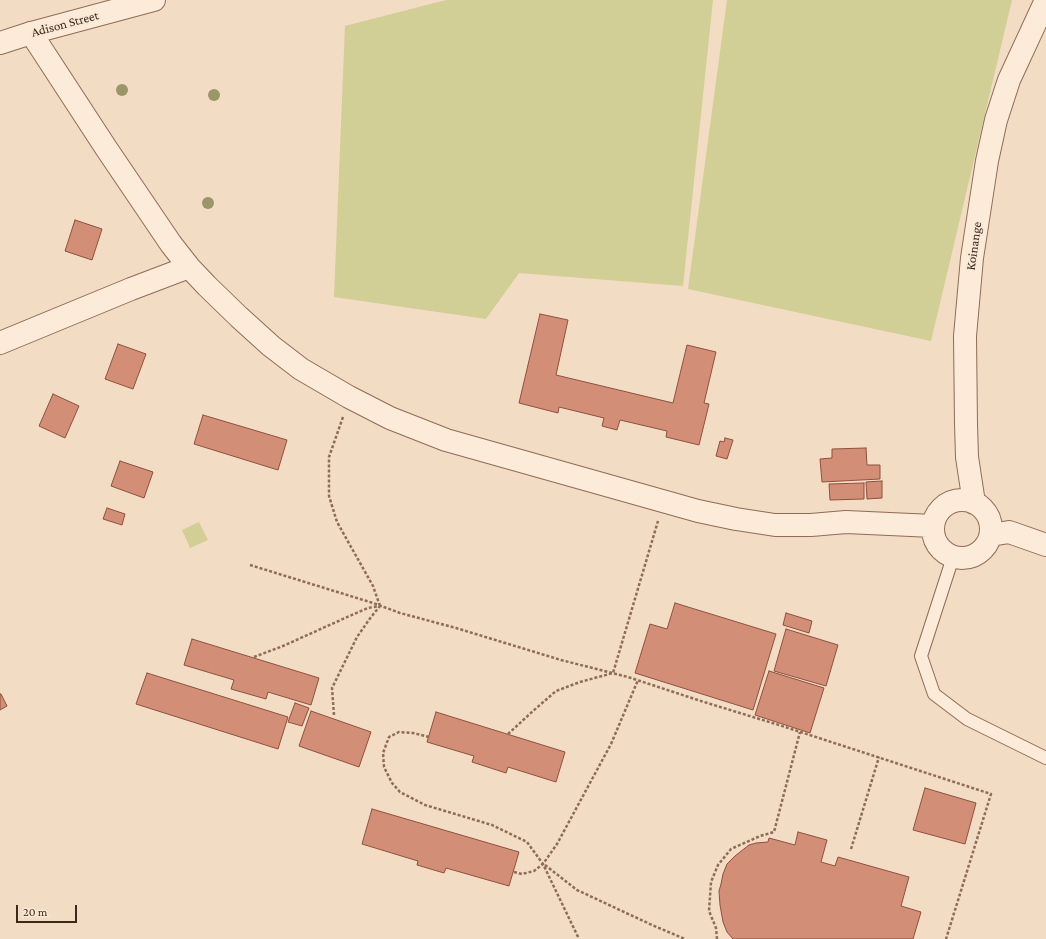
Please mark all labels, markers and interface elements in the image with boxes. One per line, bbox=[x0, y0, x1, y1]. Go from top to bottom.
street label: Adison Street bbox=[30, 8, 100, 40]
street label: Koinange bbox=[963, 221, 985, 271]
scale bar bbox=[18, 897, 79, 923]
text: 20 m bbox=[23, 905, 47, 919]

